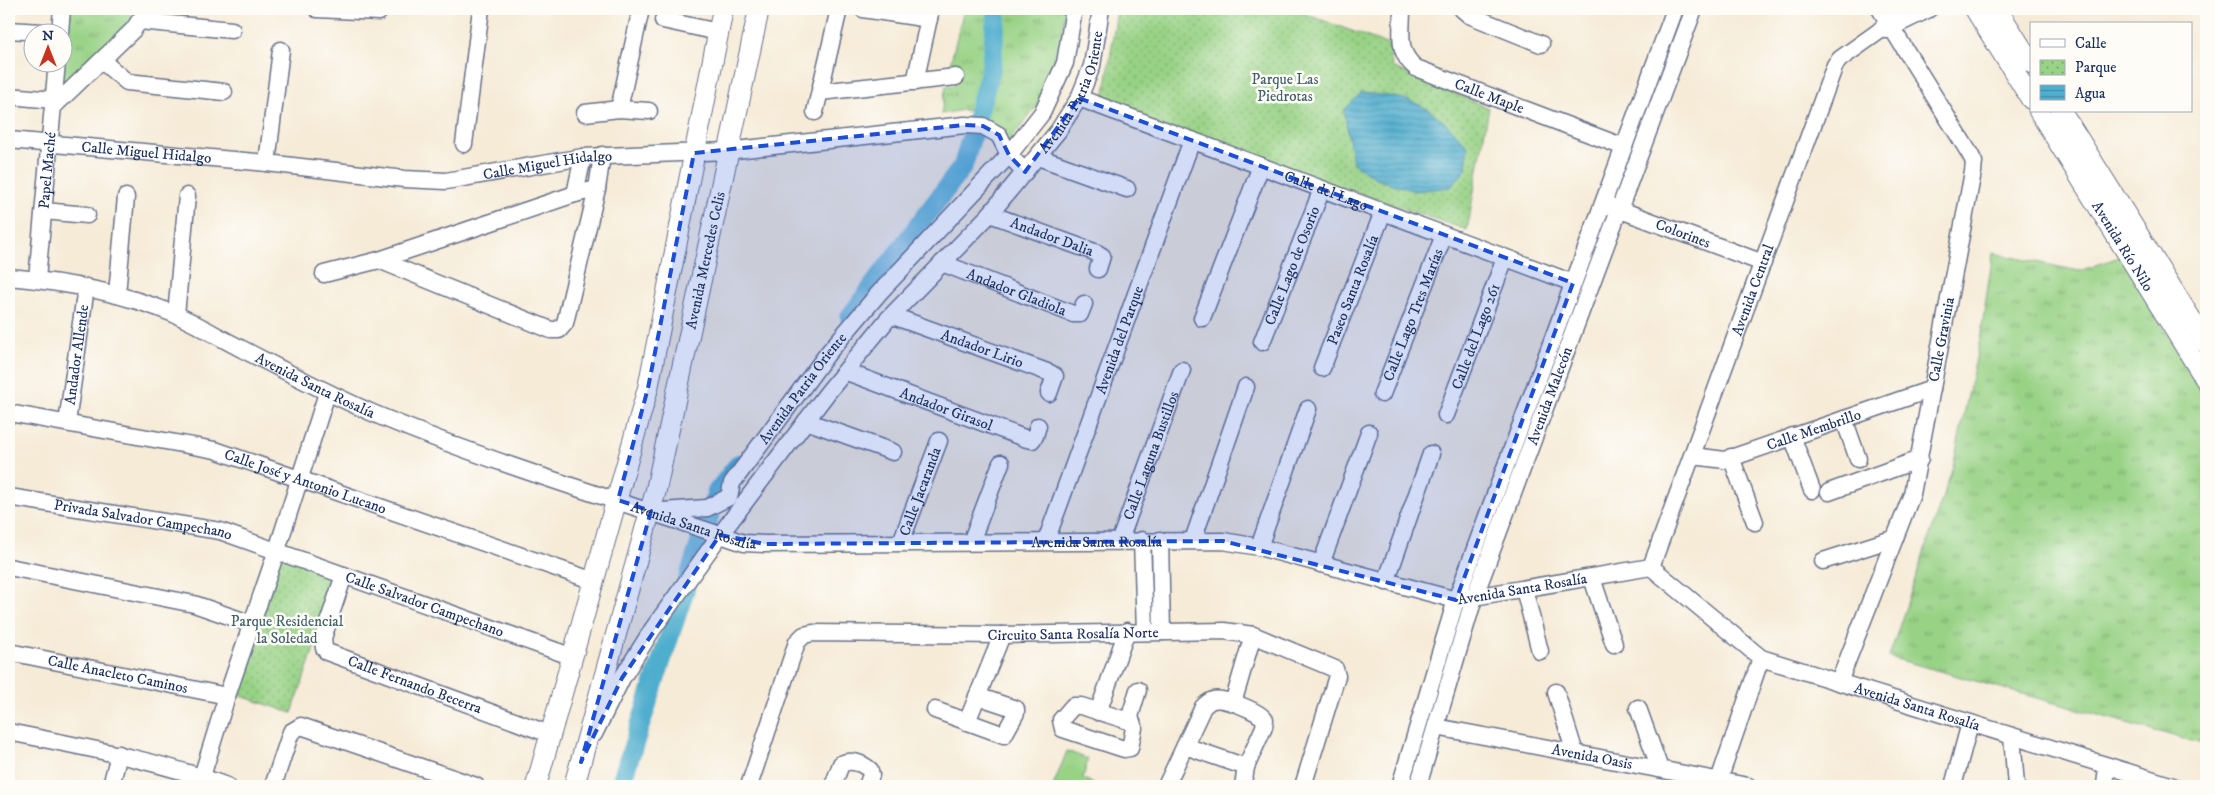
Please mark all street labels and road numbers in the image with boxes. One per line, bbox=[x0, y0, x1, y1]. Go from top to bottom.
street label: Avenida Patria Oriente bbox=[1034, 30, 1107, 157]
street label: Calle Maple bbox=[1452, 74, 1527, 118]
street label: Papel Maché bbox=[34, 130, 60, 210]
street label: Calle Miguel Hidalgo bbox=[81, 137, 212, 168]
street label: Calle Miguel Hidalgo bbox=[482, 146, 612, 184]
street label: Calle del Lago bbox=[1282, 166, 1371, 215]
street label: Avenida Mercedes Celis bbox=[681, 190, 729, 331]
street label: Avenida Río Nilo bbox=[2088, 197, 2158, 295]
street label: Calle Lago de Osorio bbox=[1260, 203, 1324, 328]
street label: Andador Dalia bbox=[1008, 213, 1097, 261]
street label: Colorines bbox=[1653, 214, 1713, 252]
street label: Paseo Santa Rosalía bbox=[1323, 231, 1383, 348]
street label: Avenida Central bbox=[1727, 241, 1778, 338]
street label: Calle Lago Tres Marías bbox=[1378, 246, 1447, 384]
street label: Andador Gladiola bbox=[964, 264, 1070, 320]
street label: Calle del Lago 261 bbox=[1447, 281, 1504, 392]
street label: Avenida del Parque bbox=[1091, 283, 1148, 397]
street label: Calle Gravinia bbox=[1924, 295, 1959, 383]
street label: Andador Allende bbox=[60, 303, 93, 406]
street label: Andador Lirio bbox=[939, 325, 1026, 372]
street label: Avenida Patria Oriente bbox=[754, 329, 851, 448]
street label: Avenida Malecón bbox=[1523, 344, 1577, 447]
street label: Avenida Santa Rosalía bbox=[252, 348, 378, 423]
street label: Andador Girasol bbox=[897, 383, 996, 435]
street label: Calle Laguna Bustillos bbox=[1119, 388, 1183, 522]
street label: Calle Membrillo bbox=[1764, 405, 1863, 455]
street label: Calle José y Antonio Lucano bbox=[222, 444, 389, 518]
street label: Calle Jacaranda bbox=[895, 444, 946, 538]
street label: Privada Salvador Campechano bbox=[53, 495, 235, 544]
street label: Avenida Santa Rosalía bbox=[628, 497, 757, 553]
street label: Avenida Santa Rosalía bbox=[1031, 532, 1163, 552]
street label: Calle Salvador Campechano bbox=[343, 567, 507, 641]
street label: Avenida Santa Rosalía bbox=[1456, 568, 1589, 609]
street label: Circuito Santa Rosalía Norte bbox=[987, 623, 1159, 645]
street label: Calle Anacleto Caminos bbox=[46, 651, 190, 697]
street label: Calle Fernando Becerra bbox=[345, 651, 485, 718]
street label: Avenida Santa Rosalía bbox=[1852, 678, 1983, 735]
street label: Avenida Oasis bbox=[1550, 740, 1634, 773]

